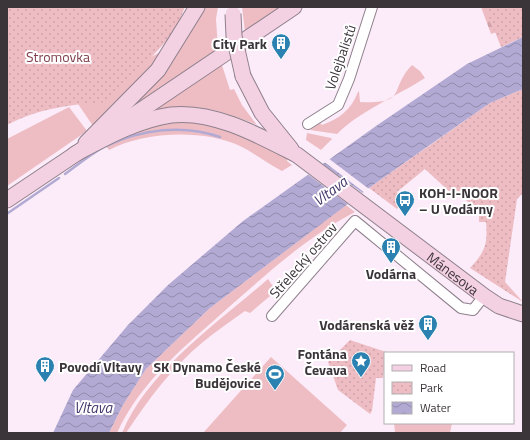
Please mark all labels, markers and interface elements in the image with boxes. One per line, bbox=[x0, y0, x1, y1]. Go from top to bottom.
street label: Volejbalistů bbox=[319, 21, 361, 93]
building icon: City Park bbox=[270, 32, 292, 60]
place label: City Park bbox=[213, 33, 268, 54]
park label: Stromovka bbox=[26, 46, 90, 67]
water label: Vltava bbox=[308, 170, 353, 212]
place label: KOH-I-NOOR – U Vodárny bbox=[419, 182, 498, 219]
bus stop icon: KOH-I-NOOR – U Vodárny bbox=[394, 189, 416, 217]
street label: Střelecký ostrov bbox=[264, 217, 342, 303]
building icon: Vodárna bbox=[380, 236, 402, 264]
street label: Mánesova bbox=[423, 246, 484, 300]
place label: Vodárna bbox=[366, 263, 416, 284]
building icon: Vodárenská věž bbox=[417, 313, 439, 341]
place label: Vodárenská věž bbox=[319, 314, 414, 335]
place label: Fontána Čevava bbox=[297, 343, 347, 380]
place icon: Fontána Čevava bbox=[350, 350, 372, 378]
legend bbox=[384, 352, 514, 424]
building icon: Povodí Vltavy bbox=[34, 355, 56, 383]
place label: Povodí Vltavy bbox=[59, 356, 142, 377]
place label: SK Dynamo České Budějovice bbox=[153, 356, 261, 393]
text: Road bbox=[420, 358, 446, 377]
sports icon: SK Dynamo České Budějovice bbox=[264, 363, 286, 391]
text: Park bbox=[420, 378, 443, 397]
water label: Vltava bbox=[74, 396, 113, 419]
text: Water bbox=[420, 398, 451, 417]

